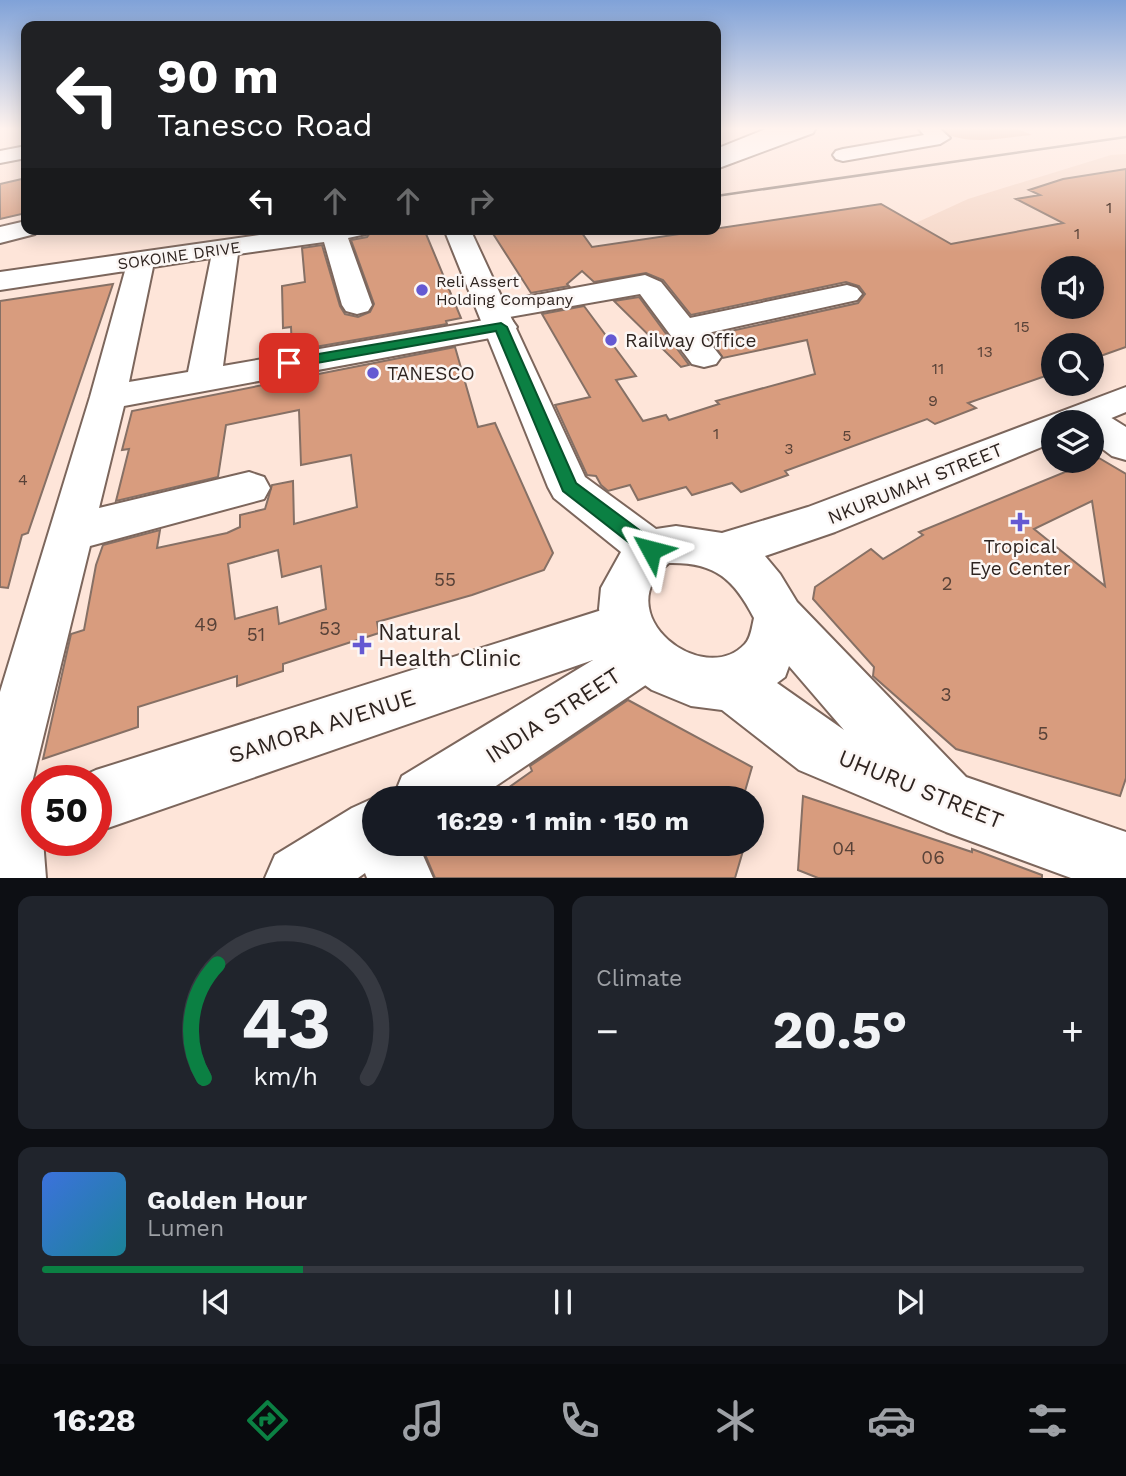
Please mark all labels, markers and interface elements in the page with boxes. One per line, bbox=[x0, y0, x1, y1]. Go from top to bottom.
text: 90 m bbox=[157, 47, 279, 105]
icon: left bbox=[42, 49, 133, 140]
text: Tanesco Road bbox=[157, 106, 373, 144]
icon: left bbox=[243, 182, 281, 220]
icon: ahead bbox=[316, 182, 354, 220]
icon: ahead bbox=[389, 182, 427, 220]
icon: right bbox=[462, 182, 500, 220]
house number: 1 bbox=[1106, 198, 1112, 217]
house number: 1 bbox=[1074, 224, 1080, 243]
street label: SOKOINE DRIVE bbox=[116, 237, 242, 274]
map controls bbox=[1041, 256, 1104, 473]
button: sound bbox=[1041, 256, 1104, 319]
place label: Reli Assert Holding Company bbox=[436, 272, 574, 309]
marker: Reli Assert Holding Company bbox=[414, 282, 430, 298]
house number: 15 bbox=[1014, 317, 1030, 336]
place label: Railway Office bbox=[625, 329, 756, 352]
marker: Railway Office bbox=[603, 332, 619, 348]
pin bbox=[259, 333, 319, 393]
button: search bbox=[1041, 333, 1104, 396]
house number: 13 bbox=[977, 342, 993, 361]
icon: arrive bbox=[270, 344, 308, 382]
house number: 11 bbox=[932, 359, 944, 378]
place label: TANESCO bbox=[387, 362, 475, 385]
marker: TANESCO bbox=[365, 365, 381, 381]
house number: 9 bbox=[928, 391, 938, 410]
button: layers bbox=[1041, 410, 1104, 473]
house number: 1 bbox=[713, 424, 719, 443]
house number: 5 bbox=[842, 426, 852, 445]
street label: NKURUMAH STREET bbox=[824, 438, 1006, 529]
house number: 3 bbox=[784, 439, 794, 458]
house number: 4 bbox=[18, 470, 28, 489]
marker: Tropical Eye Center bbox=[1010, 512, 1030, 532]
position arrow bbox=[614, 513, 688, 587]
place label: Tropical Eye Center bbox=[969, 535, 1071, 580]
house number: 55 bbox=[434, 568, 456, 591]
house number: 2 bbox=[941, 572, 953, 595]
house number: 49 bbox=[194, 613, 218, 636]
house number: 53 bbox=[319, 617, 341, 640]
place label: Natural Health Clinic bbox=[378, 619, 521, 672]
house number: 51 bbox=[247, 623, 265, 646]
marker: Natural Health Clinic bbox=[352, 635, 372, 655]
street label: INDIA STREET bbox=[481, 662, 626, 769]
house number: 3 bbox=[940, 683, 952, 706]
street label: SAMORA AVENUE bbox=[226, 684, 419, 769]
house number: 5 bbox=[1037, 722, 1049, 745]
street label: UHURU STREET bbox=[834, 744, 1007, 835]
speed limit sign: 50 bbox=[21, 765, 112, 856]
text: 16:29 · 1 min · 150 m bbox=[437, 806, 689, 836]
house number: 04 bbox=[832, 837, 856, 860]
house number: 06 bbox=[921, 846, 945, 869]
text: Climate bbox=[596, 965, 682, 992]
text: 43 bbox=[241, 981, 331, 1067]
text: 20.5° bbox=[772, 1000, 908, 1061]
text: − bbox=[596, 1009, 619, 1053]
text: + bbox=[1061, 1009, 1084, 1053]
text: km/h bbox=[254, 1062, 318, 1091]
text: Golden Hour bbox=[147, 1185, 307, 1215]
text: Lumen bbox=[147, 1215, 224, 1242]
icon: previous bbox=[197, 1283, 235, 1321]
icon: pause bbox=[544, 1283, 582, 1321]
icon: next bbox=[891, 1283, 929, 1321]
icon: directions bbox=[243, 1396, 292, 1445]
icon: music bbox=[399, 1396, 448, 1445]
icon: phone bbox=[555, 1396, 604, 1445]
icon: climate bbox=[711, 1396, 760, 1445]
icon: car bbox=[867, 1396, 916, 1445]
icon: filters bbox=[1023, 1396, 1072, 1445]
text: 16:28 bbox=[54, 1401, 136, 1439]

